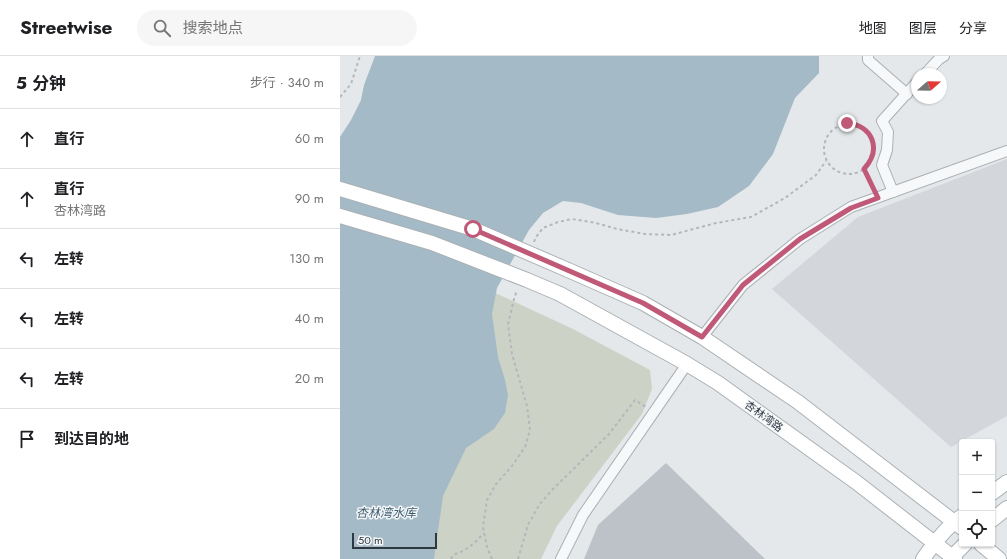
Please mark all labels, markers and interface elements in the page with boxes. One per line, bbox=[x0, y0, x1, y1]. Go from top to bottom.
search box bbox=[137, 10, 417, 46]
text: Streetwise bbox=[20, 14, 113, 41]
icon: search bbox=[151, 17, 173, 39]
text: 搜索地点 bbox=[183, 17, 243, 39]
text: 地图 bbox=[859, 18, 887, 38]
text: 图层 bbox=[909, 18, 937, 38]
text: 分享 bbox=[959, 18, 987, 38]
north arrow bbox=[911, 68, 947, 104]
text: 5 分钟 bbox=[16, 71, 66, 95]
text: 步行 · 340 m bbox=[250, 73, 324, 92]
route end bbox=[838, 114, 856, 132]
icon: ahead bbox=[16, 128, 38, 150]
text: 直行 bbox=[54, 128, 84, 150]
text: 60 m bbox=[295, 129, 324, 148]
text: 直行 bbox=[54, 178, 84, 200]
icon: ahead bbox=[16, 188, 38, 210]
text: 90 m bbox=[295, 189, 324, 208]
text: 杏林湾路 bbox=[54, 201, 106, 220]
route start bbox=[464, 220, 482, 238]
icon: left bbox=[16, 248, 38, 270]
text: 左转 bbox=[54, 248, 84, 270]
text: 130 m bbox=[289, 249, 324, 268]
icon: left bbox=[16, 308, 38, 330]
text: 左转 bbox=[54, 308, 84, 330]
text: 40 m bbox=[295, 309, 324, 328]
icon: left bbox=[16, 368, 38, 390]
text: 左转 bbox=[54, 368, 84, 390]
text: 20 m bbox=[295, 369, 324, 388]
street label: 杏林湾路 bbox=[741, 397, 787, 435]
icon: arrive bbox=[16, 428, 38, 450]
text: 到达目的地 bbox=[54, 428, 129, 450]
map controls bbox=[959, 439, 995, 547]
button: + bbox=[959, 439, 995, 475]
button: − bbox=[959, 475, 995, 511]
water label: 杏林湾水库 bbox=[356, 504, 418, 522]
button: locate bbox=[959, 511, 995, 547]
scale bar bbox=[352, 531, 437, 550]
text: 50 m bbox=[358, 532, 383, 548]

